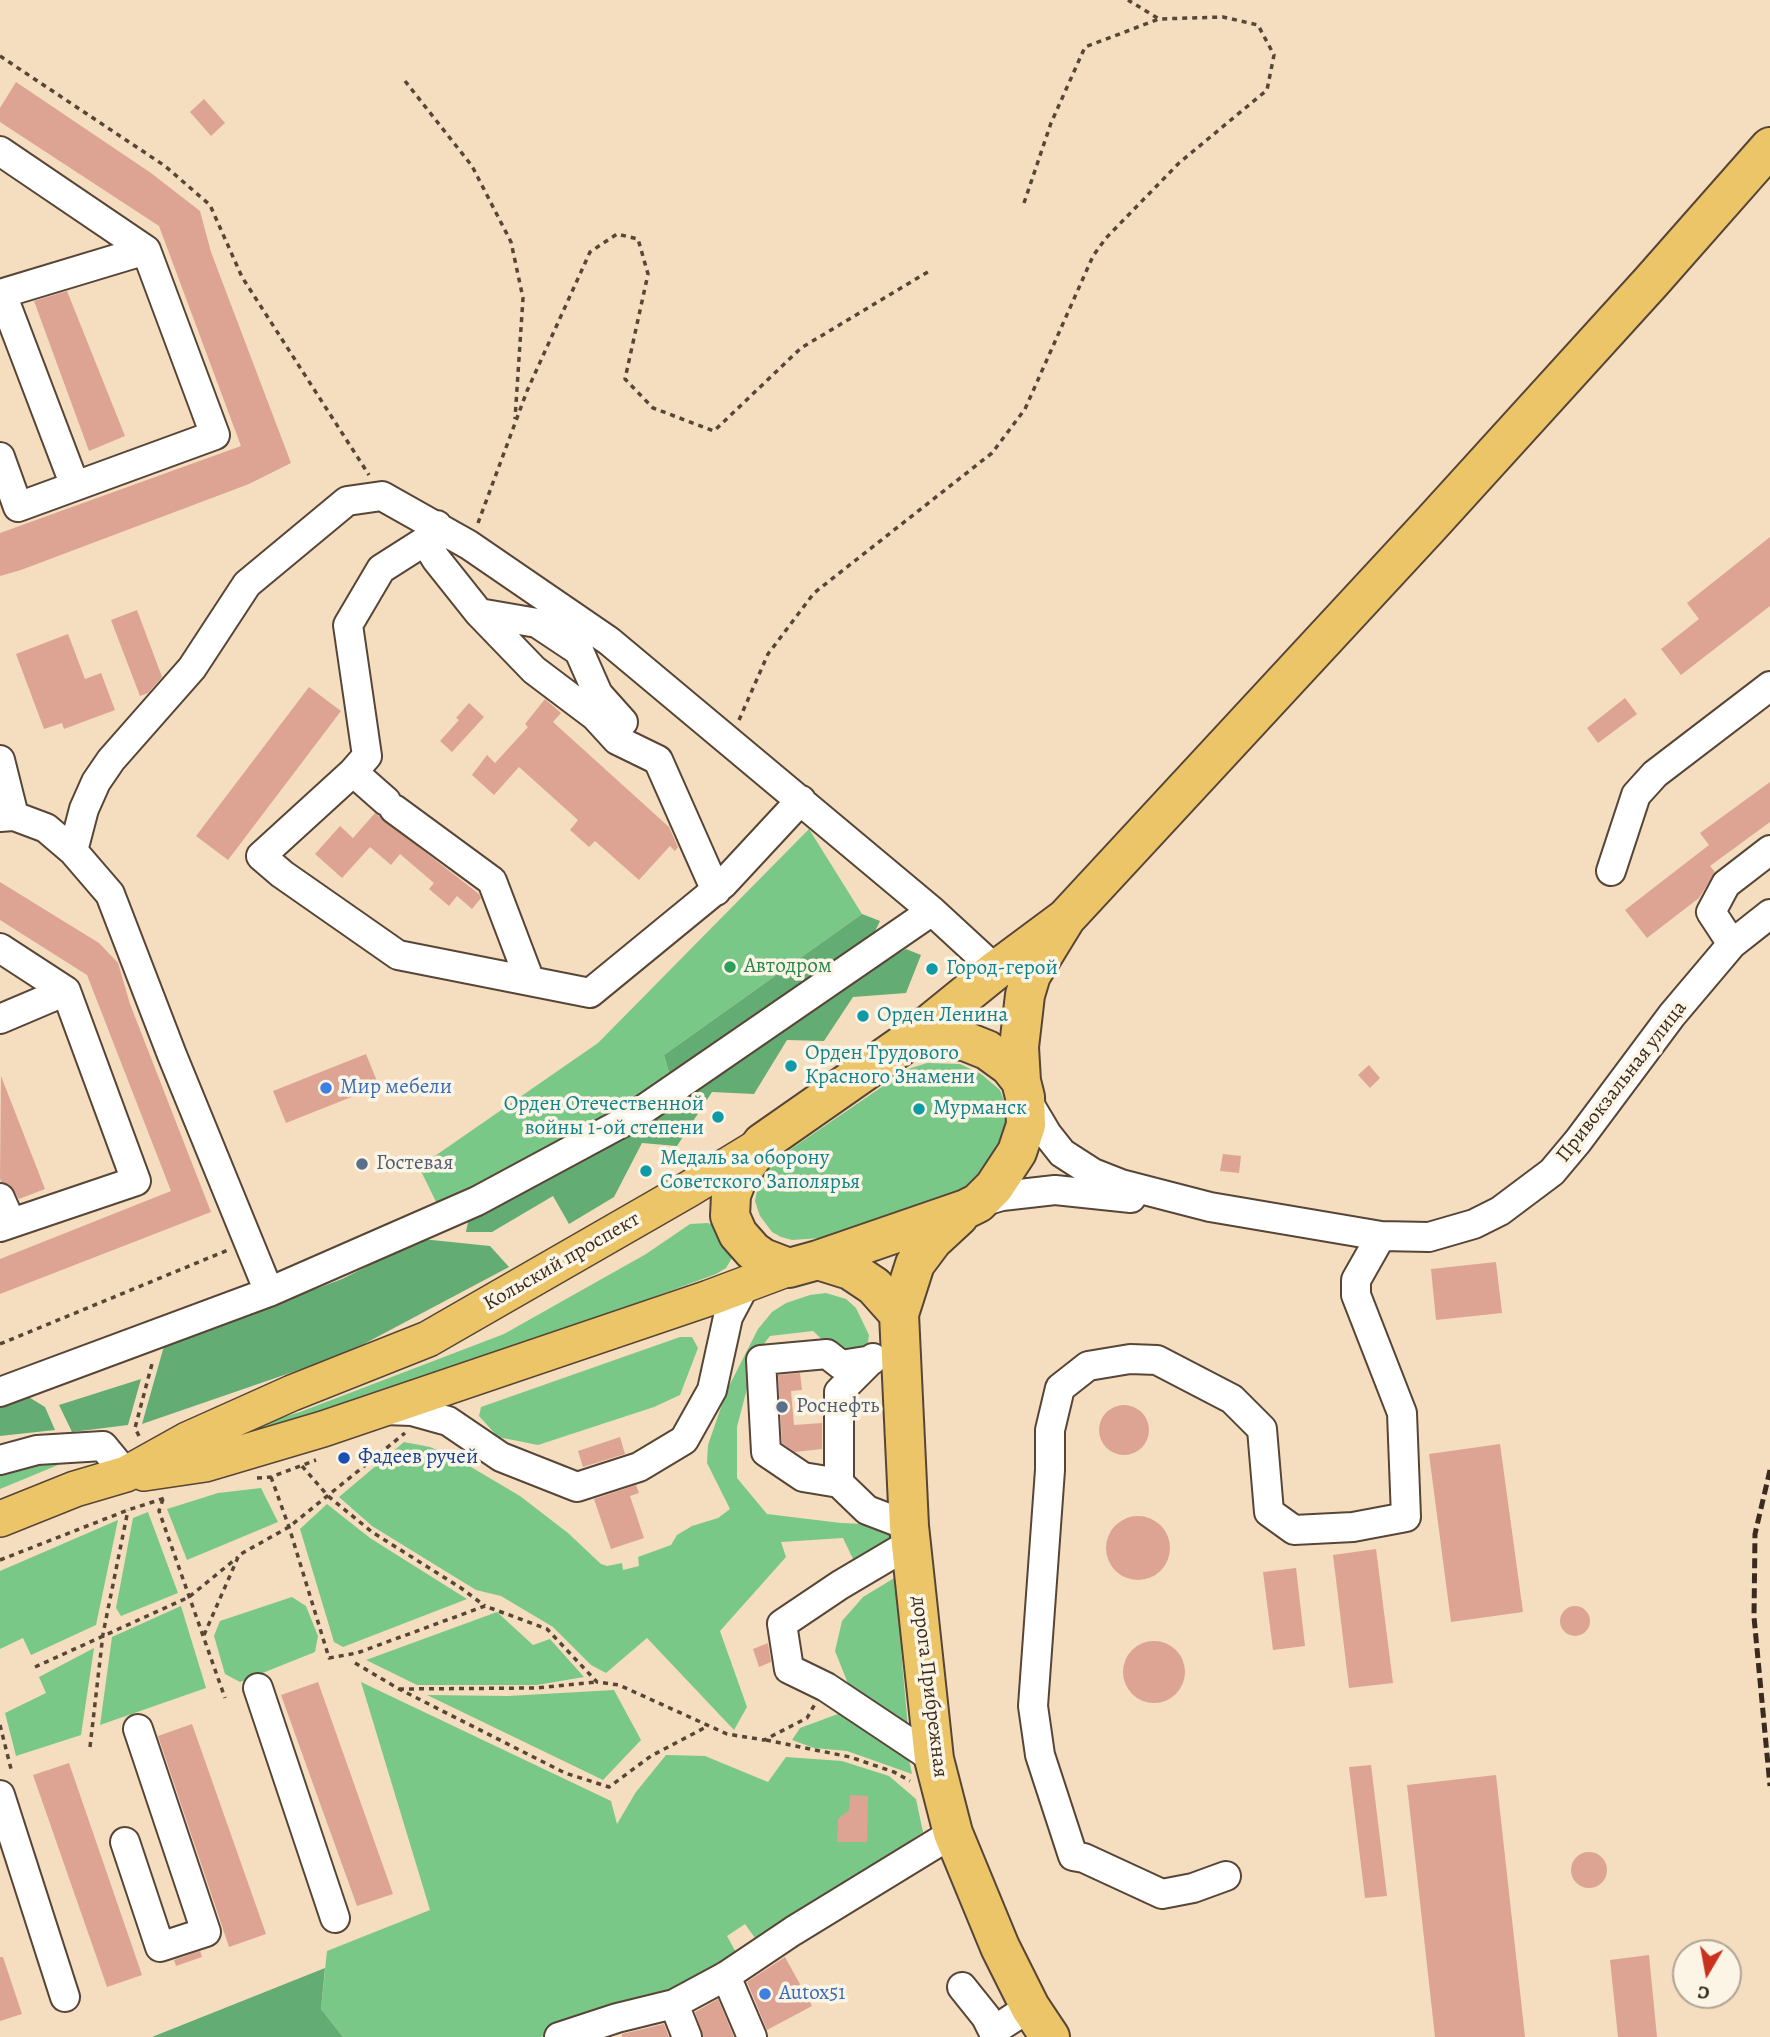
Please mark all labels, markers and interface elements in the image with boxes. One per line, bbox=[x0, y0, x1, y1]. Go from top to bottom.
place label: Автодром bbox=[744, 954, 832, 980]
place label: Город-герой bbox=[946, 956, 1058, 982]
marker: Автодром bbox=[722, 959, 738, 975]
marker: Город-герой bbox=[924, 961, 940, 977]
street label: Привокзальная улица bbox=[1551, 996, 1693, 1168]
place label: Орден Ленина bbox=[877, 1003, 1008, 1029]
marker: Орден Ленина bbox=[855, 1008, 871, 1024]
place label: Орден Трудового Красного Знамени bbox=[805, 1041, 975, 1091]
marker: Орден Трудового Красного Знамени bbox=[783, 1058, 799, 1074]
place label: Мир мебели bbox=[340, 1075, 452, 1101]
marker: Мир мебели bbox=[318, 1080, 334, 1096]
place label: Орден Отечественной войны 1-ой степени bbox=[504, 1092, 704, 1142]
place label: Мурманск bbox=[933, 1096, 1027, 1122]
marker: Мурманск bbox=[911, 1101, 927, 1117]
marker: Орден Отечественной войны 1-ой степени bbox=[710, 1109, 726, 1125]
place label: Медаль за оборону Советского Заполярья bbox=[660, 1146, 860, 1196]
place label: Гостевая bbox=[376, 1151, 453, 1177]
marker: Гостевая bbox=[354, 1156, 370, 1172]
marker: Медаль за оборону Советского Заполярья bbox=[638, 1163, 654, 1179]
street label: Кольский проспект bbox=[479, 1207, 645, 1317]
place label: Роснефть bbox=[796, 1394, 879, 1420]
marker: Роснефть bbox=[774, 1399, 790, 1415]
place label: Фадеев ручей bbox=[358, 1445, 478, 1471]
marker: Фадеев ручей bbox=[336, 1450, 352, 1466]
street label: дорога Прибрежная bbox=[905, 1595, 953, 1779]
north arrow bbox=[1672, 1939, 1742, 2009]
text: С bbox=[1696, 1979, 1712, 2007]
place label: Autox51 bbox=[779, 1981, 845, 2007]
marker: Autox51 bbox=[757, 1986, 773, 2002]

